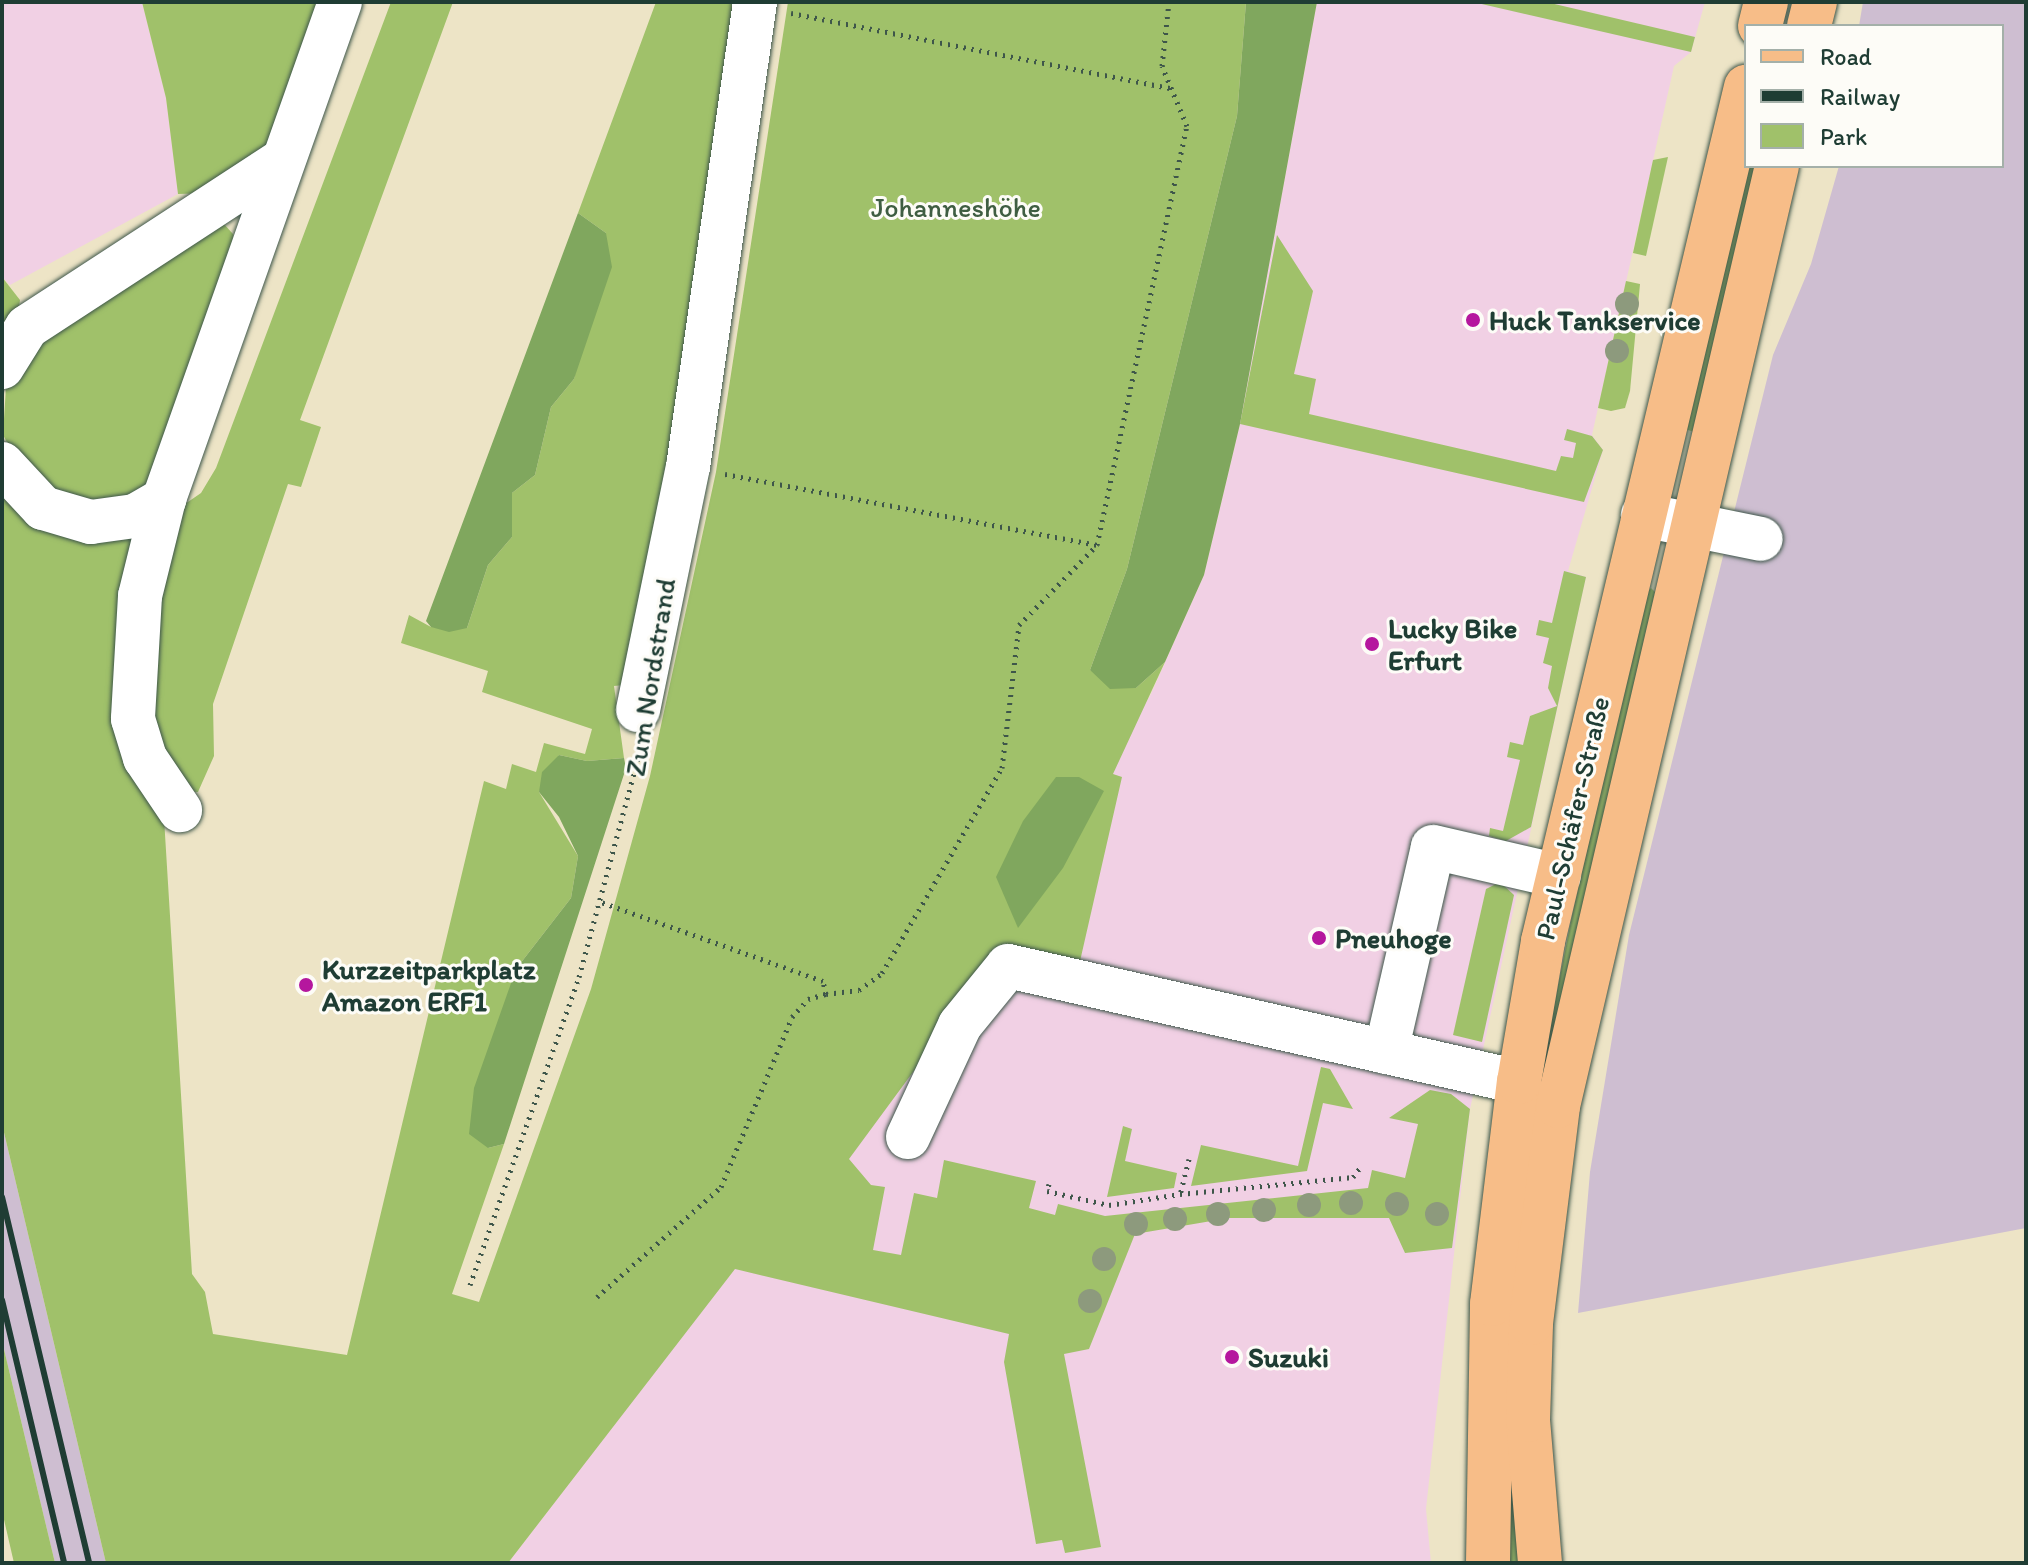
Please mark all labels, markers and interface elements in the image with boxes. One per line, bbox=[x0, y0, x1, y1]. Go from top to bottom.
legend bbox=[1744, 24, 2004, 168]
text: Road bbox=[1820, 42, 1872, 71]
text: Railway bbox=[1820, 82, 1900, 111]
text: Park bbox=[1820, 122, 1867, 151]
park label: Johanneshöhe bbox=[871, 190, 1041, 224]
place label: Huck Tankservice bbox=[1489, 303, 1699, 337]
marker: Huck Tankservice bbox=[1464, 311, 1482, 329]
street label: Zum Nordstrand bbox=[618, 576, 682, 778]
place label: Lucky Bike Erfurt bbox=[1388, 611, 1517, 677]
marker: Lucky Bike Erfurt bbox=[1363, 635, 1381, 653]
street label: Paul-Schäfer-Straße bbox=[1528, 693, 1616, 943]
place label: Pneuhoge bbox=[1335, 921, 1452, 955]
marker: Pneuhoge bbox=[1310, 929, 1328, 947]
place label: Kurzzeitparkplatz Amazon ERF1 bbox=[322, 952, 536, 1018]
marker: Kurzzeitparkplatz Amazon ERF1 bbox=[297, 976, 315, 994]
place label: Suzuki bbox=[1248, 1340, 1329, 1374]
marker: Suzuki bbox=[1223, 1348, 1241, 1366]

